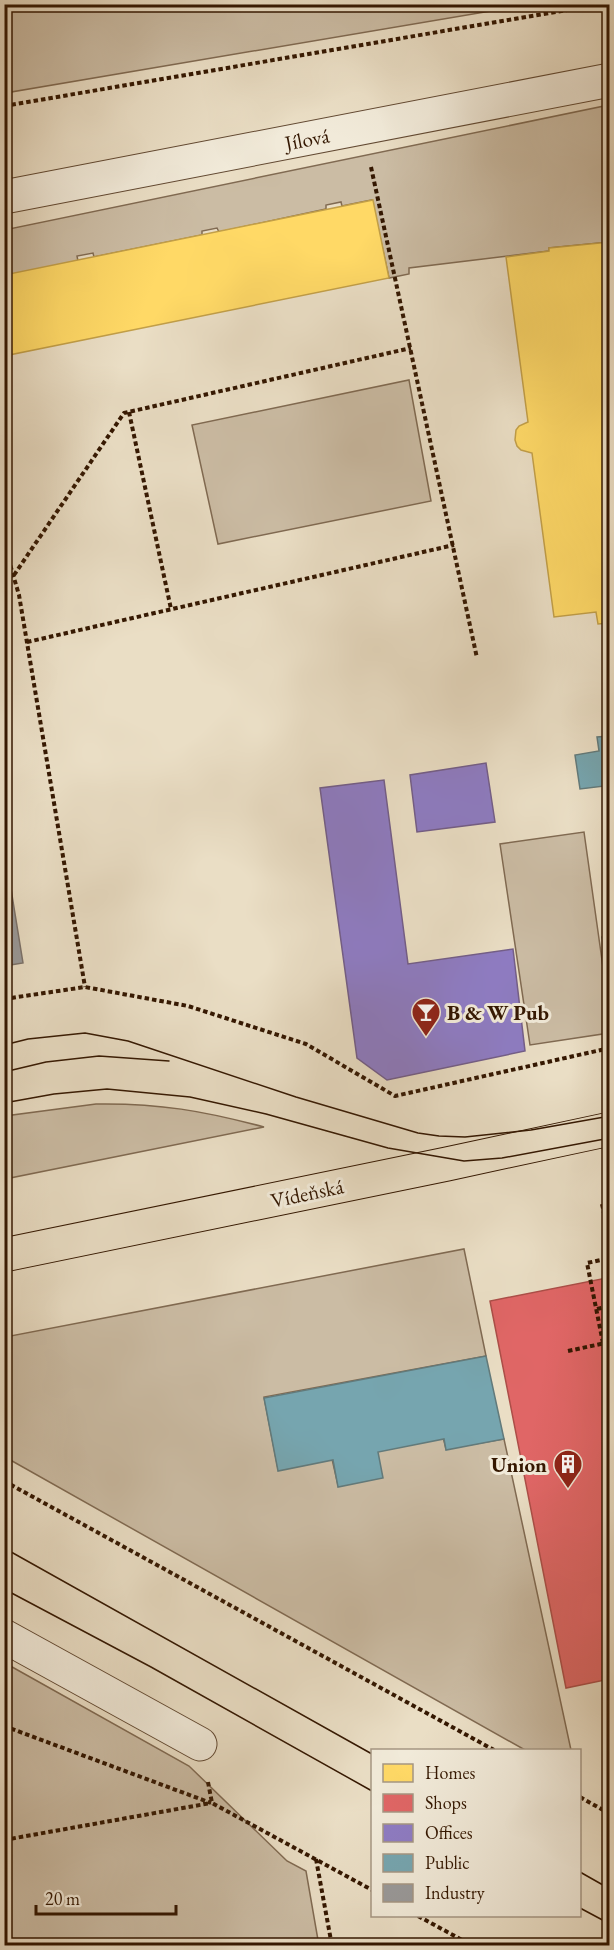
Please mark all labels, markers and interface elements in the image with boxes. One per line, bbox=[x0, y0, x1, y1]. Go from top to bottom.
street label: Jílová bbox=[281, 121, 332, 157]
bar icon: B & W Pub bbox=[410, 996, 442, 1038]
place label: B & W Pub bbox=[447, 999, 549, 1026]
street label: Vídeňská bbox=[268, 1172, 346, 1214]
building icon: Union bbox=[552, 1448, 584, 1490]
place label: Union bbox=[491, 1451, 547, 1478]
legend bbox=[371, 1749, 581, 1917]
text: Homes bbox=[425, 1761, 476, 1784]
text: Shops bbox=[425, 1791, 467, 1814]
text: Offices bbox=[425, 1821, 473, 1844]
text: Public bbox=[425, 1851, 469, 1874]
scale bar bbox=[36, 1878, 176, 1916]
text: Industry bbox=[425, 1881, 485, 1904]
text: 20 m bbox=[45, 1887, 80, 1910]

